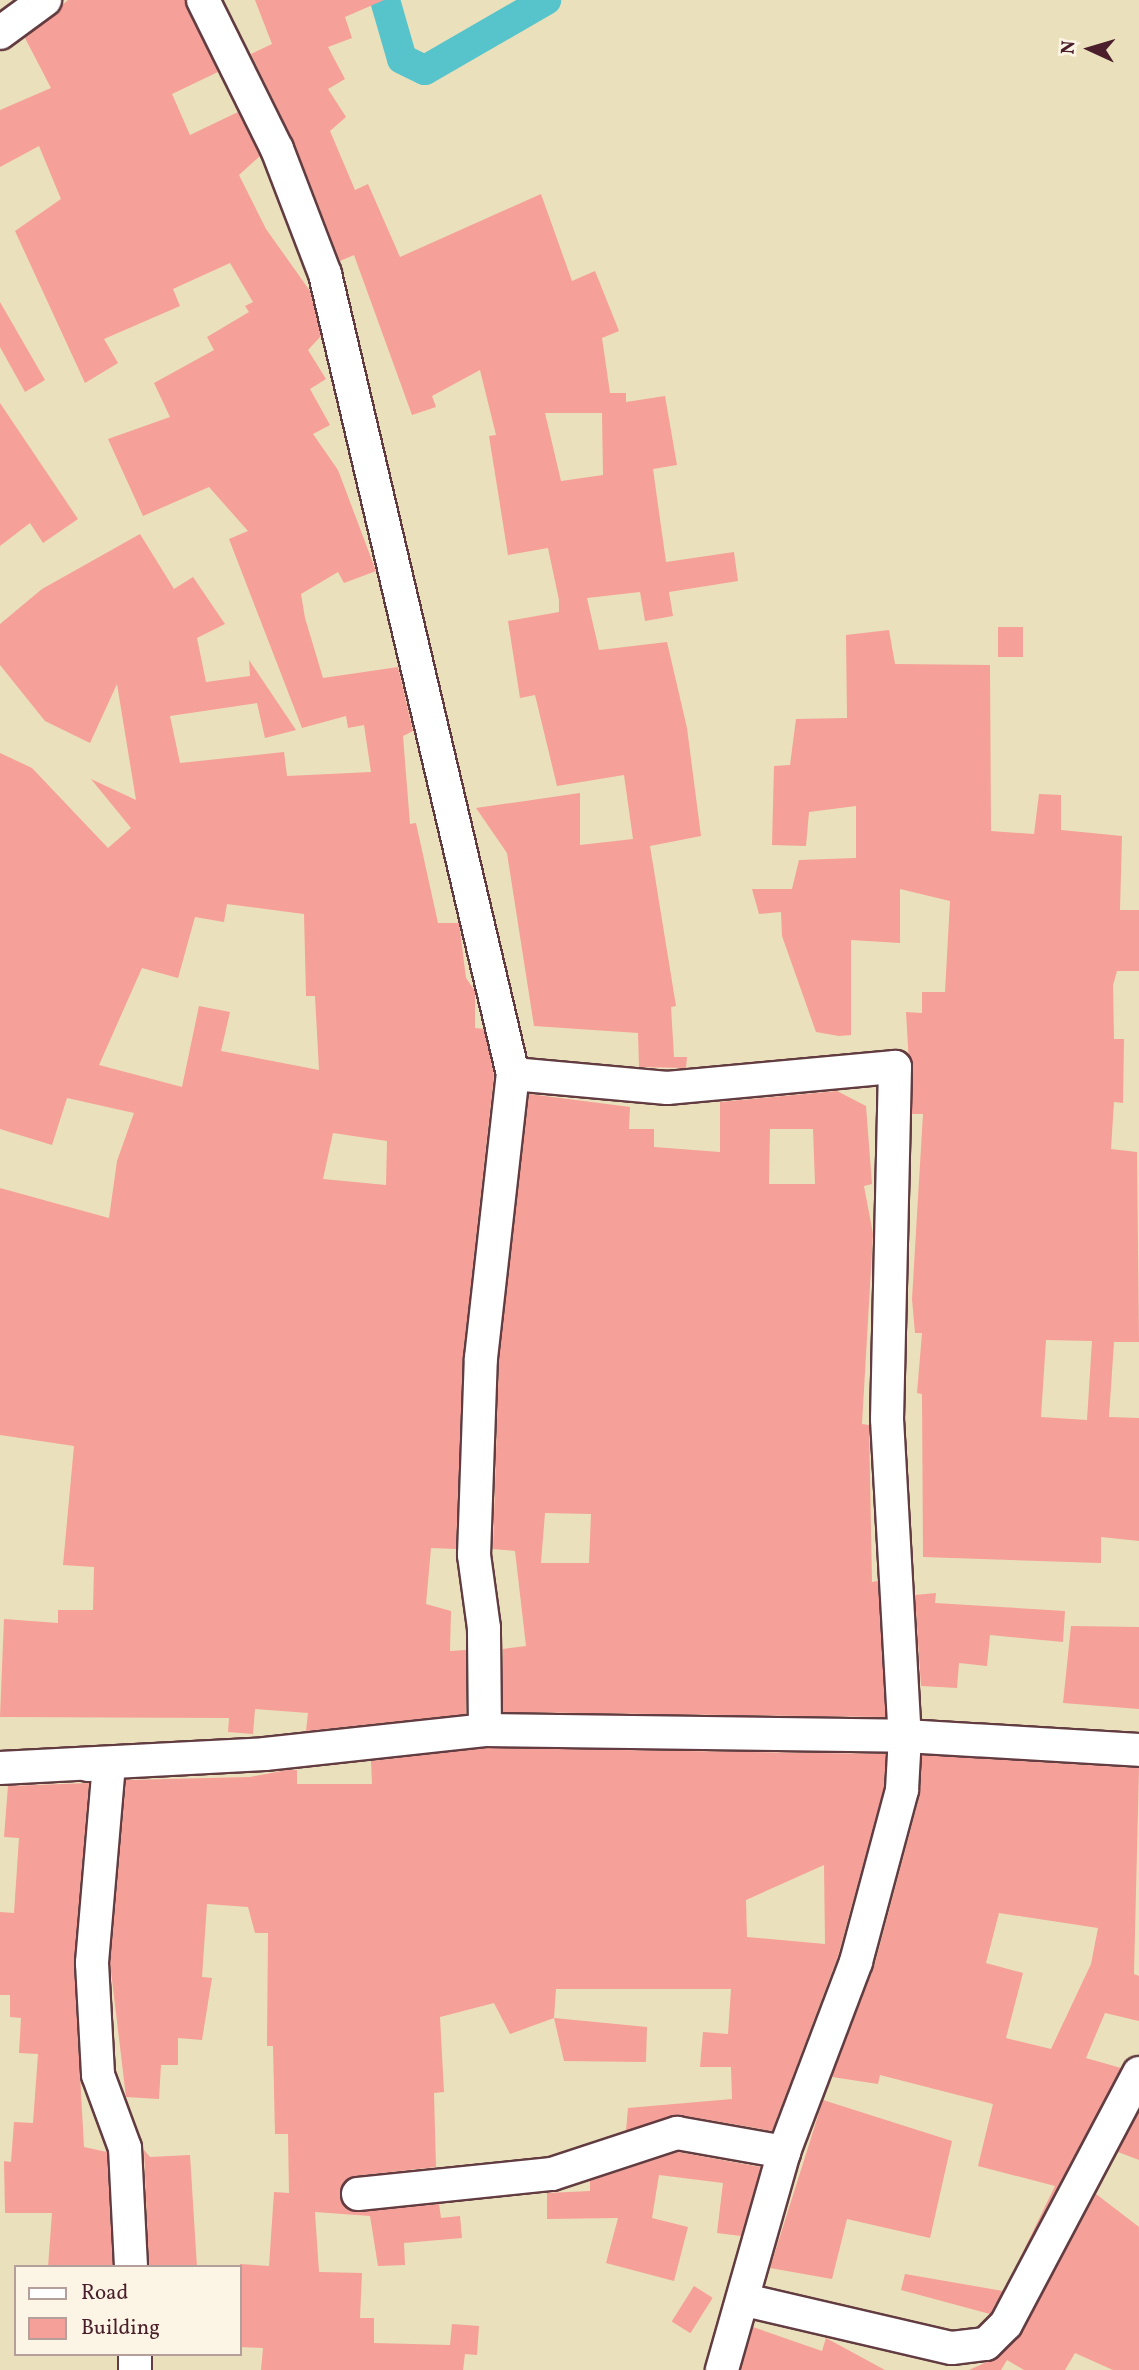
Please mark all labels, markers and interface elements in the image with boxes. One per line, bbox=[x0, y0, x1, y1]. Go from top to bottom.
north arrow bbox=[1055, 14, 1125, 84]
text: N bbox=[1056, 40, 1083, 55]
legend bbox=[14, 2265, 242, 2356]
text: Road bbox=[81, 2279, 128, 2308]
text: Building bbox=[81, 2314, 160, 2343]

